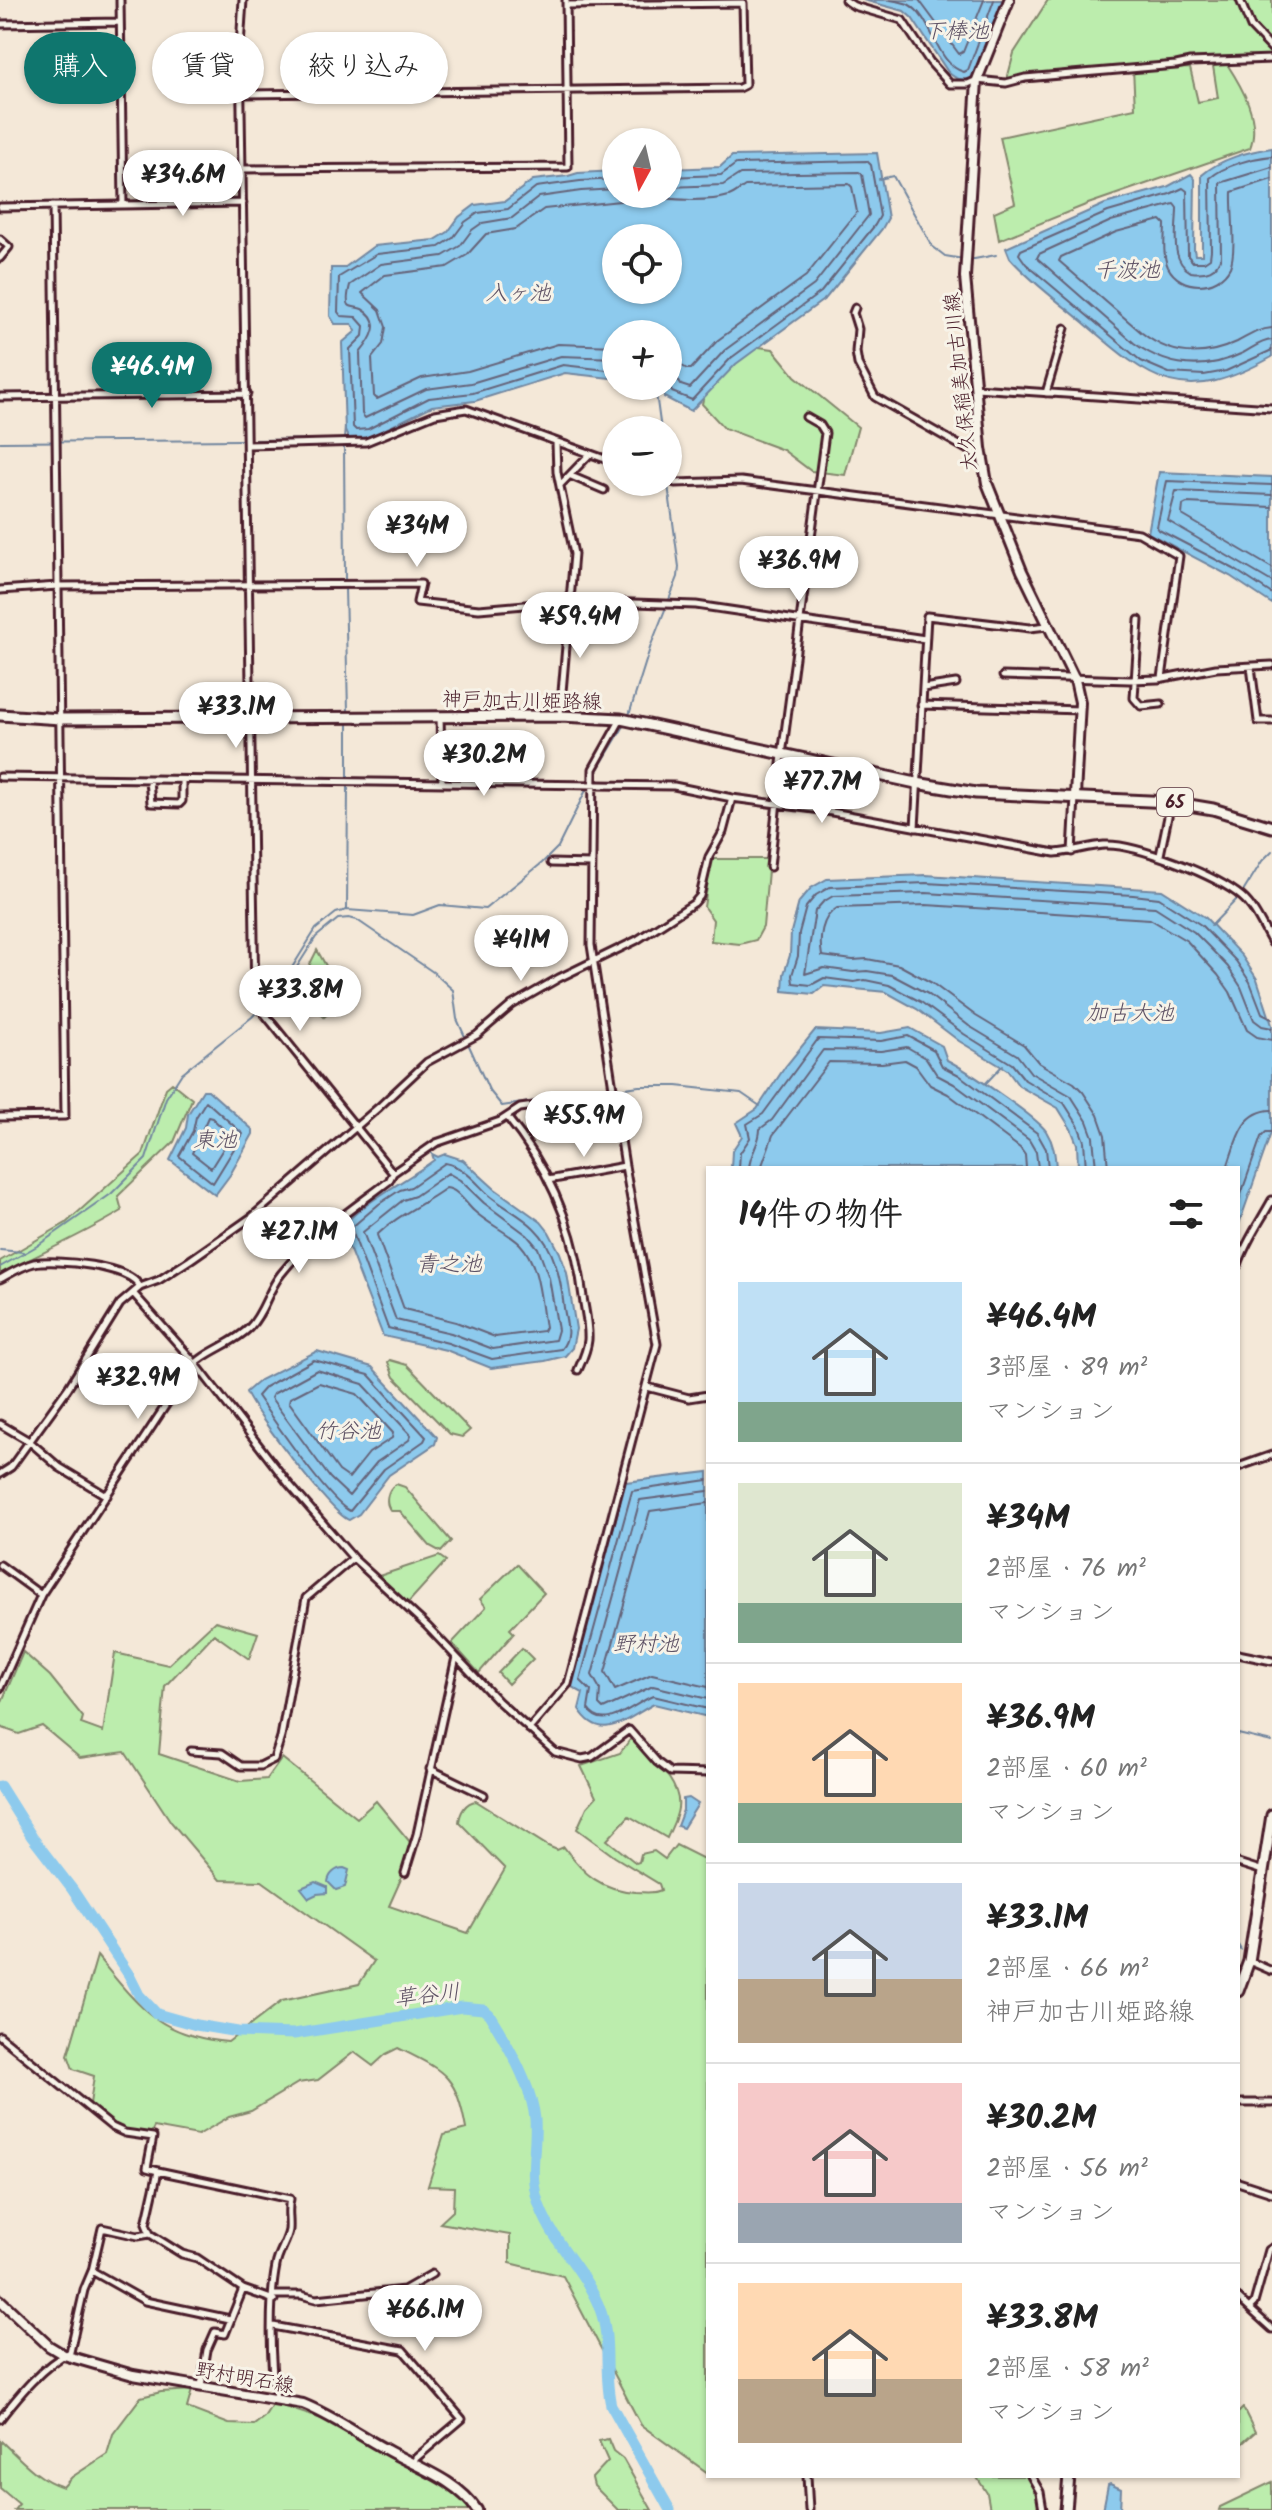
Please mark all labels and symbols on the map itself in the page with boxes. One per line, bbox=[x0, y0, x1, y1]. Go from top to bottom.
water label: 下棒池 bbox=[923, 15, 990, 50]
north arrow bbox=[602, 128, 682, 208]
pin: ¥34.6M bbox=[118, 150, 248, 218]
water label: 千波池 bbox=[1094, 254, 1161, 289]
water label: 入ヶ池 bbox=[485, 277, 552, 312]
street label: 大久保稲美加古川線 bbox=[937, 291, 987, 473]
pin: ¥46.4M bbox=[87, 342, 217, 410]
pin: ¥34M bbox=[370, 501, 464, 569]
pin: ¥36.9M bbox=[734, 536, 864, 604]
pin: ¥59.4M bbox=[515, 592, 645, 660]
pin: ¥33.1M bbox=[171, 682, 301, 750]
street label: 神戸加古川姫路線 bbox=[442, 685, 602, 719]
pin: ¥30.2M bbox=[419, 730, 549, 798]
pin: ¥77.7M bbox=[757, 757, 887, 825]
road number: 65 bbox=[1157, 788, 1193, 816]
pin: ¥41M bbox=[474, 915, 568, 983]
pin: ¥33.8M bbox=[235, 965, 365, 1033]
water label: 加古大池 bbox=[1086, 997, 1175, 1032]
pin: ¥55.9M bbox=[519, 1091, 649, 1159]
water label: 東池 bbox=[193, 1124, 238, 1159]
pin: ¥27.1M bbox=[234, 1207, 364, 1275]
water label: 青之池 bbox=[416, 1248, 483, 1283]
pin: ¥32.9M bbox=[73, 1353, 203, 1421]
water label: 竹谷池 bbox=[315, 1415, 382, 1450]
water label: 野村池 bbox=[613, 1628, 680, 1663]
water label: 草谷川 bbox=[393, 1976, 462, 2017]
pin: ¥66.1M bbox=[360, 2285, 490, 2353]
street label: 野村明石線 bbox=[193, 2355, 297, 2403]

